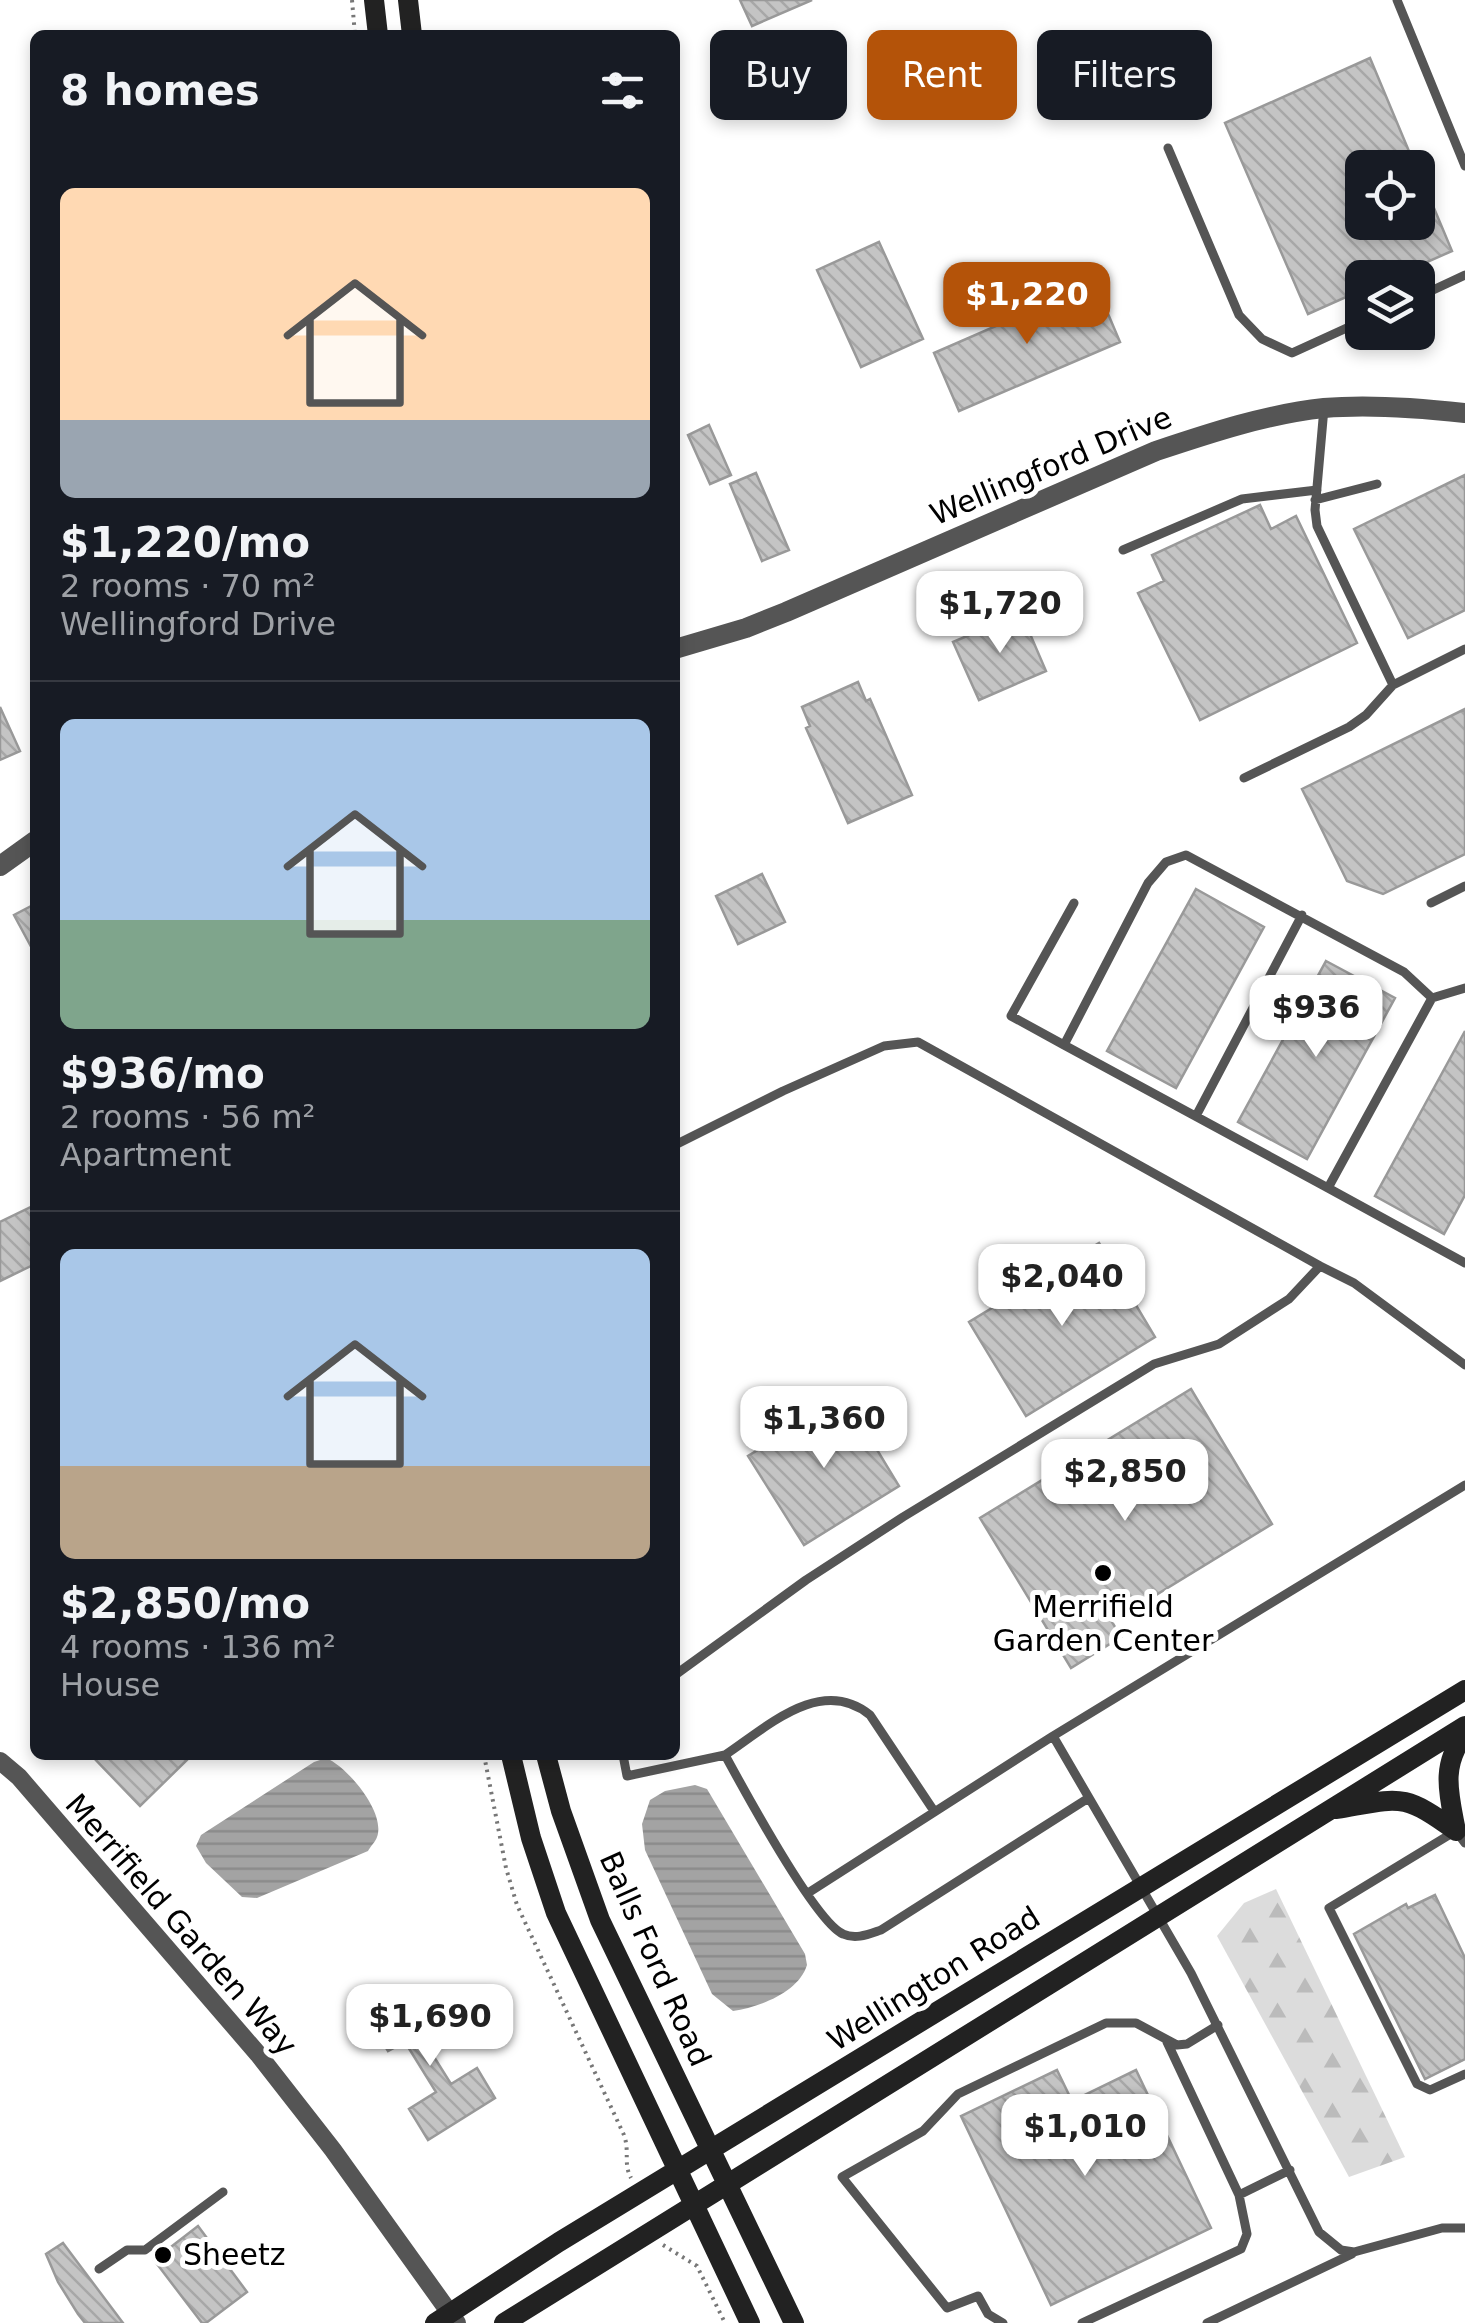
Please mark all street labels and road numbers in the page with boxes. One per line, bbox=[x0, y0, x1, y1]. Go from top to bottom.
street label: Wellingford Drive bbox=[925, 399, 1177, 532]
street label: Merrifield Garden Way bbox=[58, 1787, 304, 2062]
street label: Balls Ford Road bbox=[592, 1846, 718, 2071]
street label: Wellington Road bbox=[821, 1899, 1046, 2058]

